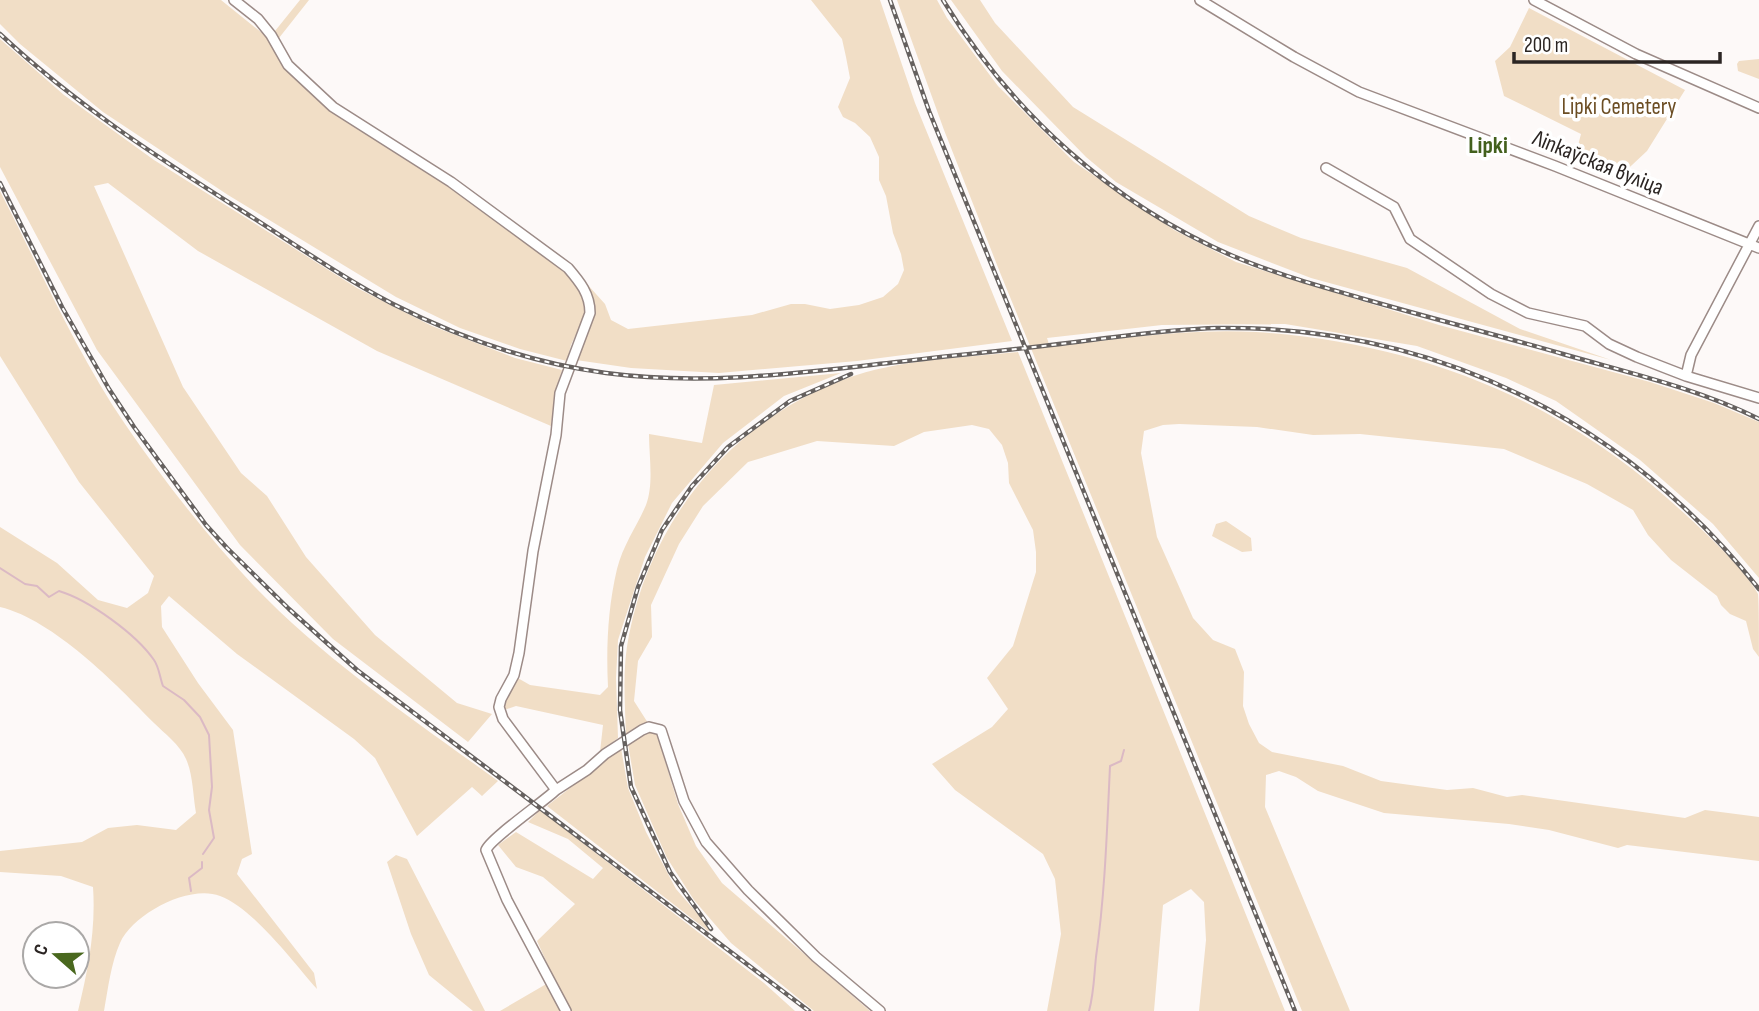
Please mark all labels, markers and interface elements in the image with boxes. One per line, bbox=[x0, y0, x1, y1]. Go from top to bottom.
scale bar bbox=[1514, 21, 1720, 65]
text: 200 m bbox=[1524, 33, 1568, 58]
park label: Lipki Cemetery bbox=[1562, 93, 1677, 121]
street label: Ліпкаўская вуліца bbox=[1528, 124, 1667, 202]
district label: Lipki bbox=[1468, 131, 1508, 160]
north arrow bbox=[21, 920, 91, 990]
text: С bbox=[29, 941, 54, 958]

